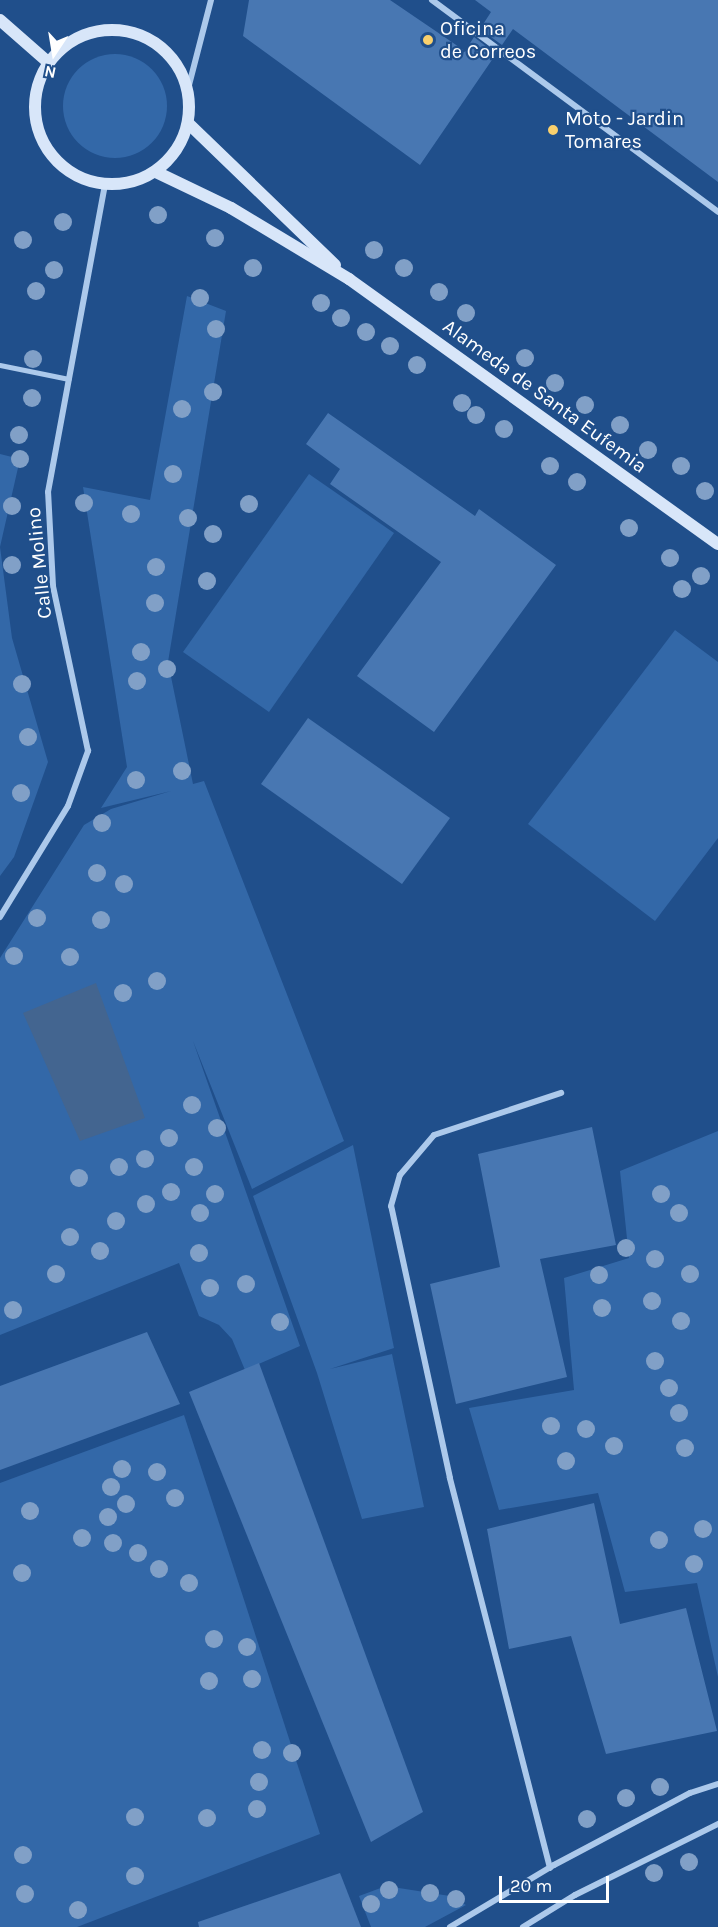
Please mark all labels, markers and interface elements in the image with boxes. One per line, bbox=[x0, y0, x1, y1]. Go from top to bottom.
place label: Oficina de Correos bbox=[440, 16, 536, 63]
north arrow bbox=[24, 24, 84, 84]
marker: Oficina de Correos bbox=[421, 33, 435, 47]
text: N bbox=[43, 62, 58, 83]
place label: Moto - Jardin Tomares bbox=[565, 106, 684, 153]
marker: Moto - Jardin Tomares bbox=[546, 123, 560, 137]
street label: Alameda de Santa Eufemia bbox=[438, 314, 652, 478]
street label: Calle Molino bbox=[21, 506, 57, 620]
scale bar bbox=[502, 1864, 612, 1902]
text: 20 m bbox=[510, 1875, 552, 1897]

